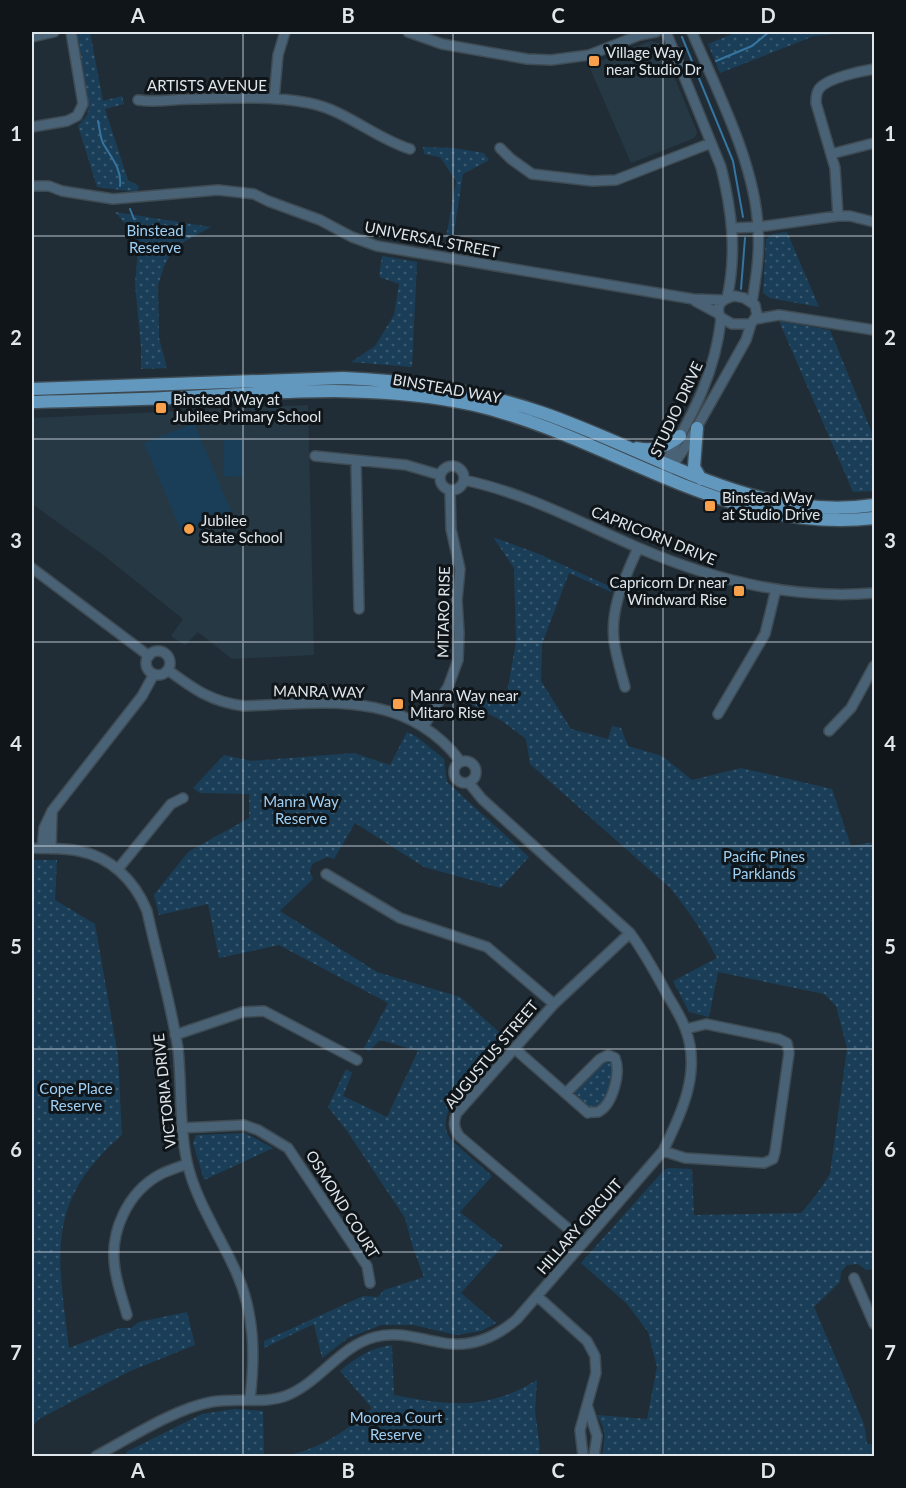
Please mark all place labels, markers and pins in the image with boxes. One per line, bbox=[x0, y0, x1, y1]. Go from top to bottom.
place label: Village Way near Studio Dr bbox=[606, 43, 702, 78]
marker: Village Way near Studio Dr bbox=[587, 54, 601, 68]
place label: Binstead Way at Jubilee Primary School bbox=[173, 390, 321, 425]
marker: Binstead Way at Jubilee Primary School bbox=[154, 401, 168, 415]
place label: Binstead Way at Studio Drive bbox=[722, 488, 820, 523]
marker: Binstead Way at Studio Drive bbox=[703, 499, 717, 513]
place label: Jubilee State School bbox=[201, 511, 283, 546]
marker: Jubilee State School bbox=[182, 522, 196, 536]
place label: Capricorn Dr near Windward Rise bbox=[609, 573, 728, 608]
marker: Capricorn Dr near Windward Rise bbox=[732, 584, 746, 598]
place label: Manra Way near Mitaro Rise bbox=[410, 686, 519, 721]
marker: Manra Way near Mitaro Rise bbox=[391, 697, 405, 711]

